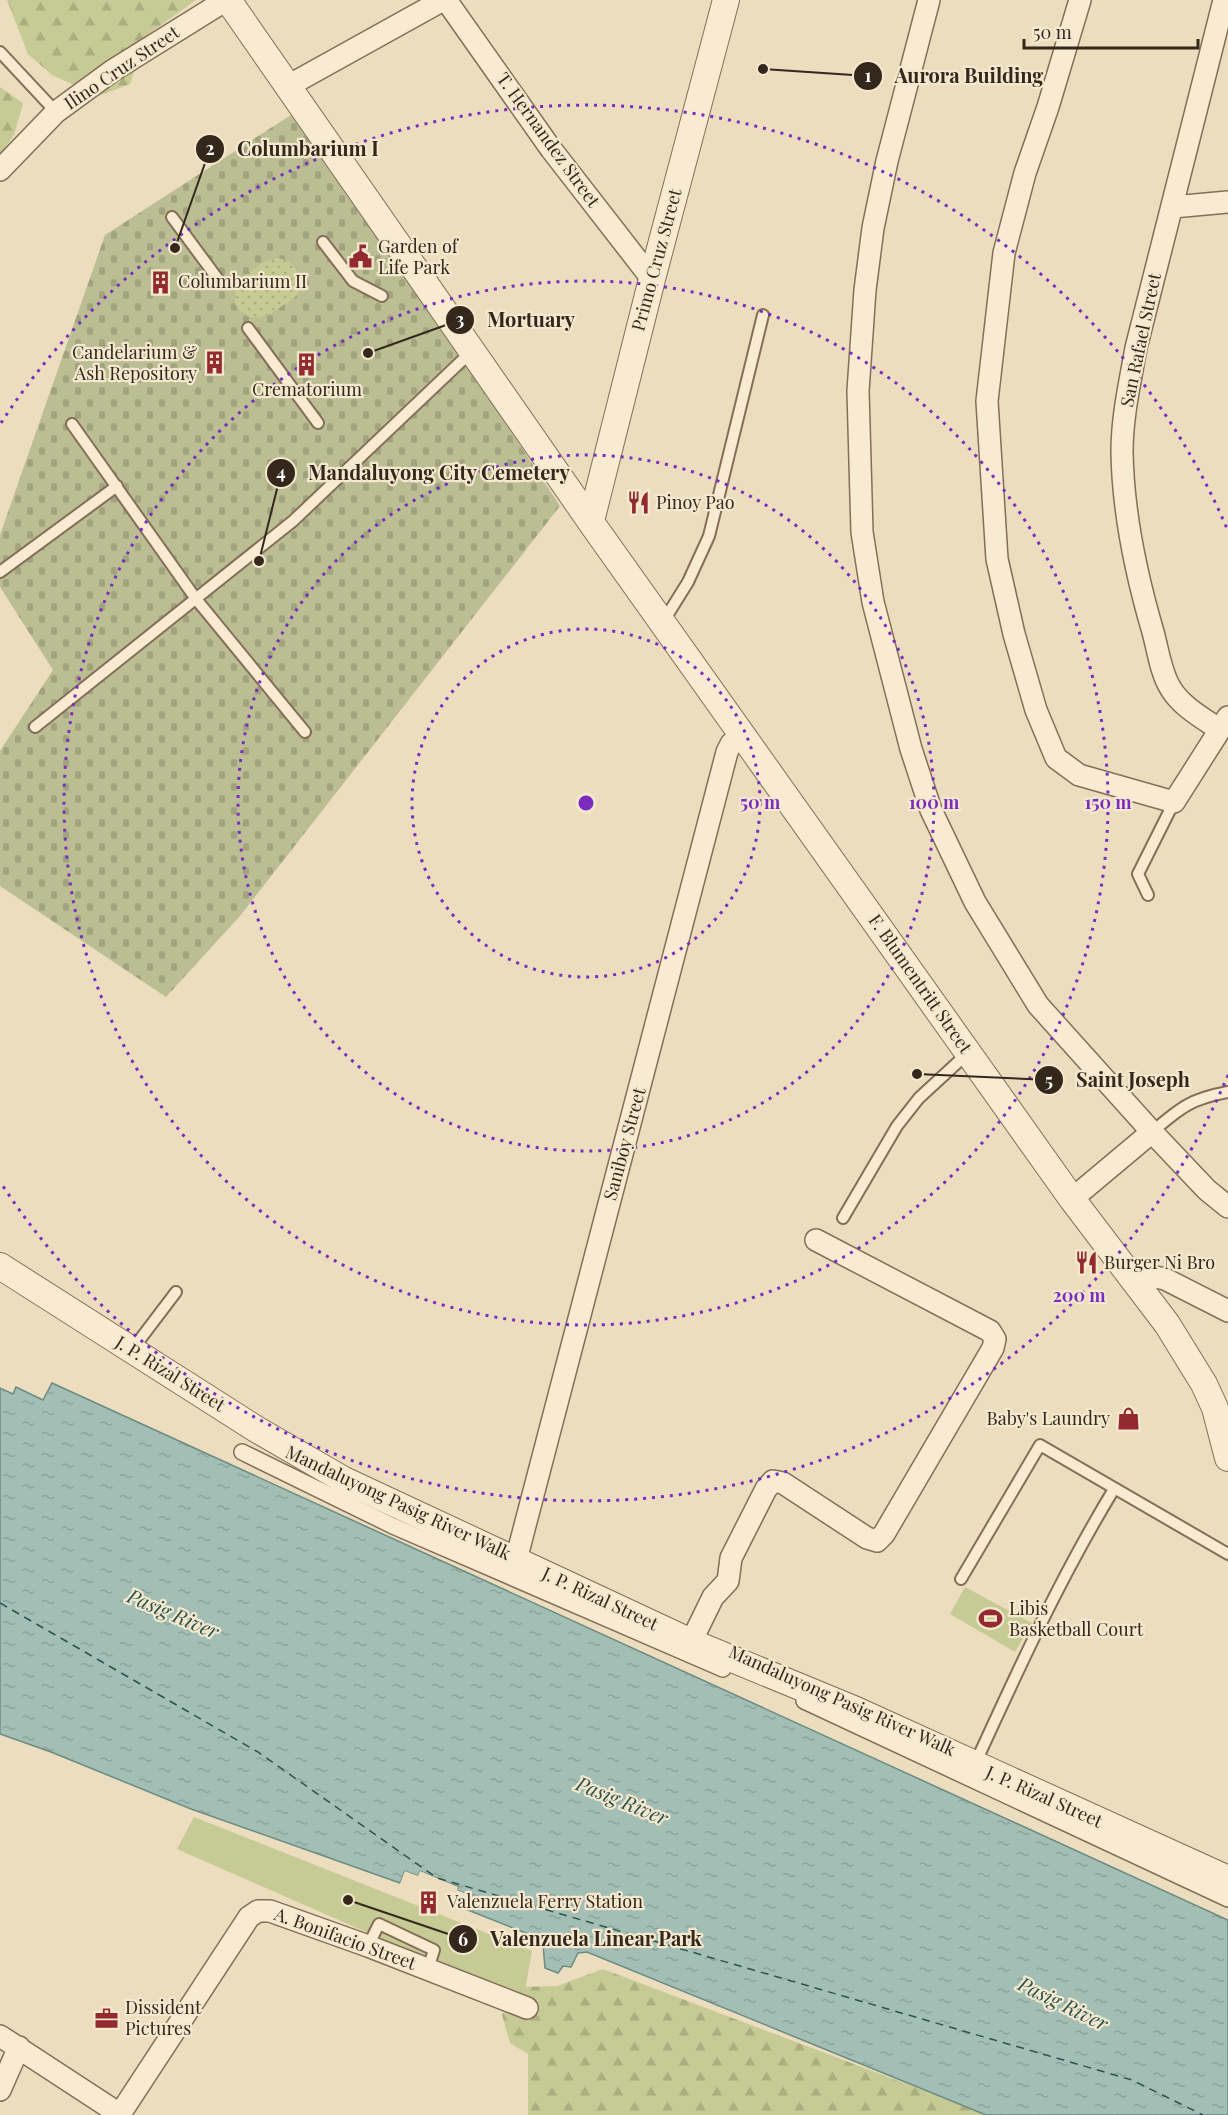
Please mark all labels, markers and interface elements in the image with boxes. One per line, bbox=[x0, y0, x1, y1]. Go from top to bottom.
scale bar bbox=[1024, 12, 1198, 50]
street label: Ilino Cruz Street bbox=[59, 19, 184, 115]
text: 50 m bbox=[1033, 20, 1072, 44]
callout: Aurora Building bbox=[853, 57, 1056, 95]
text: Aurora Building bbox=[894, 61, 1043, 88]
text: 1 bbox=[865, 63, 872, 87]
street label: T. Hernandez Street bbox=[492, 67, 606, 212]
callout: Columbarium I bbox=[195, 130, 391, 168]
text: Columbarium I bbox=[237, 134, 379, 161]
text: 2 bbox=[205, 136, 215, 160]
street label: Primo Cruz Street bbox=[625, 185, 687, 334]
place label: Garden of Life Park bbox=[378, 234, 460, 279]
public building icon: Garden of Life Park bbox=[347, 244, 373, 270]
building icon: Columbarium II bbox=[147, 269, 173, 295]
place label: Columbarium II bbox=[178, 269, 307, 293]
street label: San Rafael Street bbox=[1114, 270, 1166, 409]
callout: Mortuary bbox=[445, 301, 587, 339]
text: Mortuary bbox=[487, 305, 576, 332]
text: 3 bbox=[456, 307, 465, 331]
place label: Candelarium & Ash Repository bbox=[72, 340, 197, 385]
building icon: Candelarium & Ash Repository bbox=[202, 350, 228, 376]
building icon: Crematorium bbox=[294, 351, 320, 377]
place label: Crematorium bbox=[252, 377, 362, 401]
callout: Mandaluyong City Cemetery bbox=[266, 454, 582, 492]
text: Mandaluyong City Cemetery bbox=[308, 458, 570, 485]
text: 4 bbox=[276, 460, 286, 484]
restaurant icon: Pinoy Pao bbox=[625, 490, 651, 516]
place label: Pinoy Pao bbox=[656, 490, 735, 514]
text: 50 m bbox=[740, 790, 781, 814]
text: 100 m bbox=[909, 790, 960, 814]
text: 150 m bbox=[1084, 790, 1132, 814]
centre of rings bbox=[576, 793, 596, 813]
street label: F. Blumentritt Street bbox=[864, 909, 978, 1058]
callout: Saint Joseph bbox=[1034, 1061, 1202, 1099]
text: Saint Joseph bbox=[1076, 1065, 1190, 1092]
text: 5 bbox=[1045, 1068, 1053, 1092]
street label: Saniboy Street bbox=[597, 1084, 651, 1203]
restaurant icon: Burger Ni Bro bbox=[1073, 1250, 1099, 1276]
place label: Burger Ni Bro bbox=[1104, 1250, 1215, 1274]
text: 200 m bbox=[1052, 1283, 1106, 1307]
street label: J. P. Rizal Street bbox=[110, 1329, 231, 1417]
place label: Baby's Laundry bbox=[987, 1406, 1110, 1430]
shop icon: Baby's Laundry bbox=[1115, 1406, 1141, 1432]
street label: Mandaluyong Pasig River Walk bbox=[282, 1439, 515, 1565]
street label: J. P. Rizal Street bbox=[538, 1560, 663, 1636]
water label: Pasig River bbox=[123, 1581, 225, 1645]
place label: Libis Basketball Court bbox=[1009, 1596, 1144, 1641]
sports icon: Libis Basketball Court bbox=[978, 1606, 1004, 1632]
street label: Mandaluyong Pasig River Walk bbox=[725, 1639, 960, 1761]
street label: J. P. Rizal Street bbox=[981, 1759, 1107, 1833]
water label: Pasig River bbox=[572, 1769, 674, 1831]
building icon: Valenzuela Ferry Station bbox=[416, 1889, 442, 1915]
place label: Valenzuela Ferry Station bbox=[446, 1889, 643, 1913]
street label: A. Bonifacio Street bbox=[270, 1901, 420, 1975]
callout: Valenzuela Linear Park bbox=[448, 1920, 714, 1958]
text: Valenzuela Linear Park bbox=[489, 1924, 702, 1951]
text: 6 bbox=[458, 1927, 468, 1951]
water label: Pasig River bbox=[1013, 1969, 1114, 2037]
place label: Dissident Pictures bbox=[125, 1995, 202, 2040]
office icon: Dissident Pictures bbox=[94, 2005, 120, 2031]

